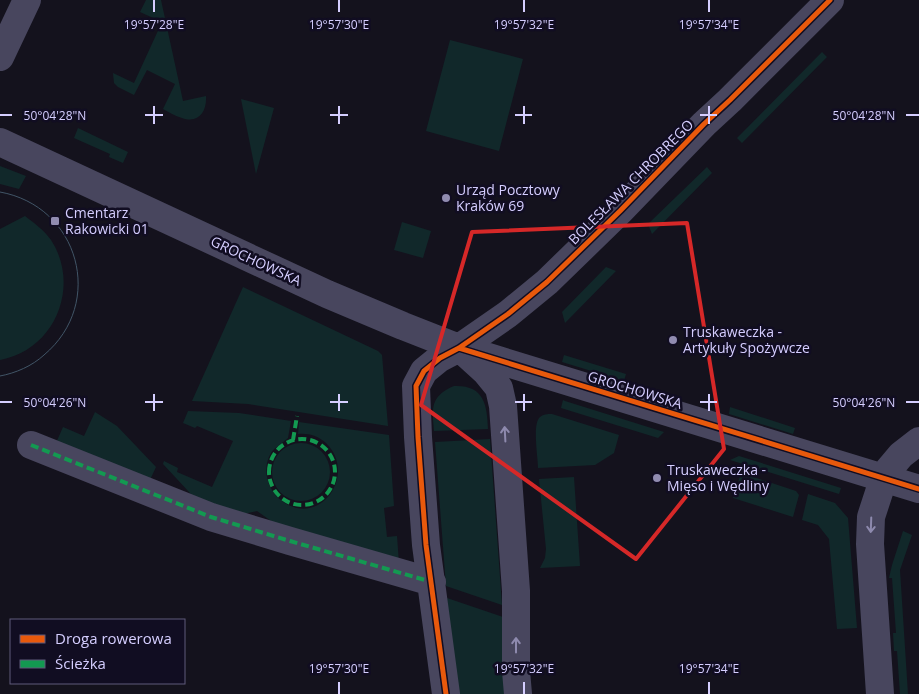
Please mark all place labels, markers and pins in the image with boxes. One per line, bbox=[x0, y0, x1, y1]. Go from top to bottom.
place label: Urząd Pocztowy Kraków 69 bbox=[456, 180, 561, 215]
marker: Urząd Pocztowy Kraków 69 bbox=[440, 192, 452, 204]
place label: Cmentarz Rakowicki 01 bbox=[65, 203, 149, 238]
marker: Cmentarz Rakowicki 01 bbox=[49, 215, 61, 227]
place label: Truskaweczka - Artykuły Spożywcze bbox=[683, 322, 810, 357]
marker: Truskaweczka - Artykuły Spożywcze bbox=[667, 334, 679, 346]
place label: Truskaweczka - Mięso i Wędliny bbox=[667, 460, 770, 495]
marker: Truskaweczka - Mięso i Wędliny bbox=[651, 472, 663, 484]

